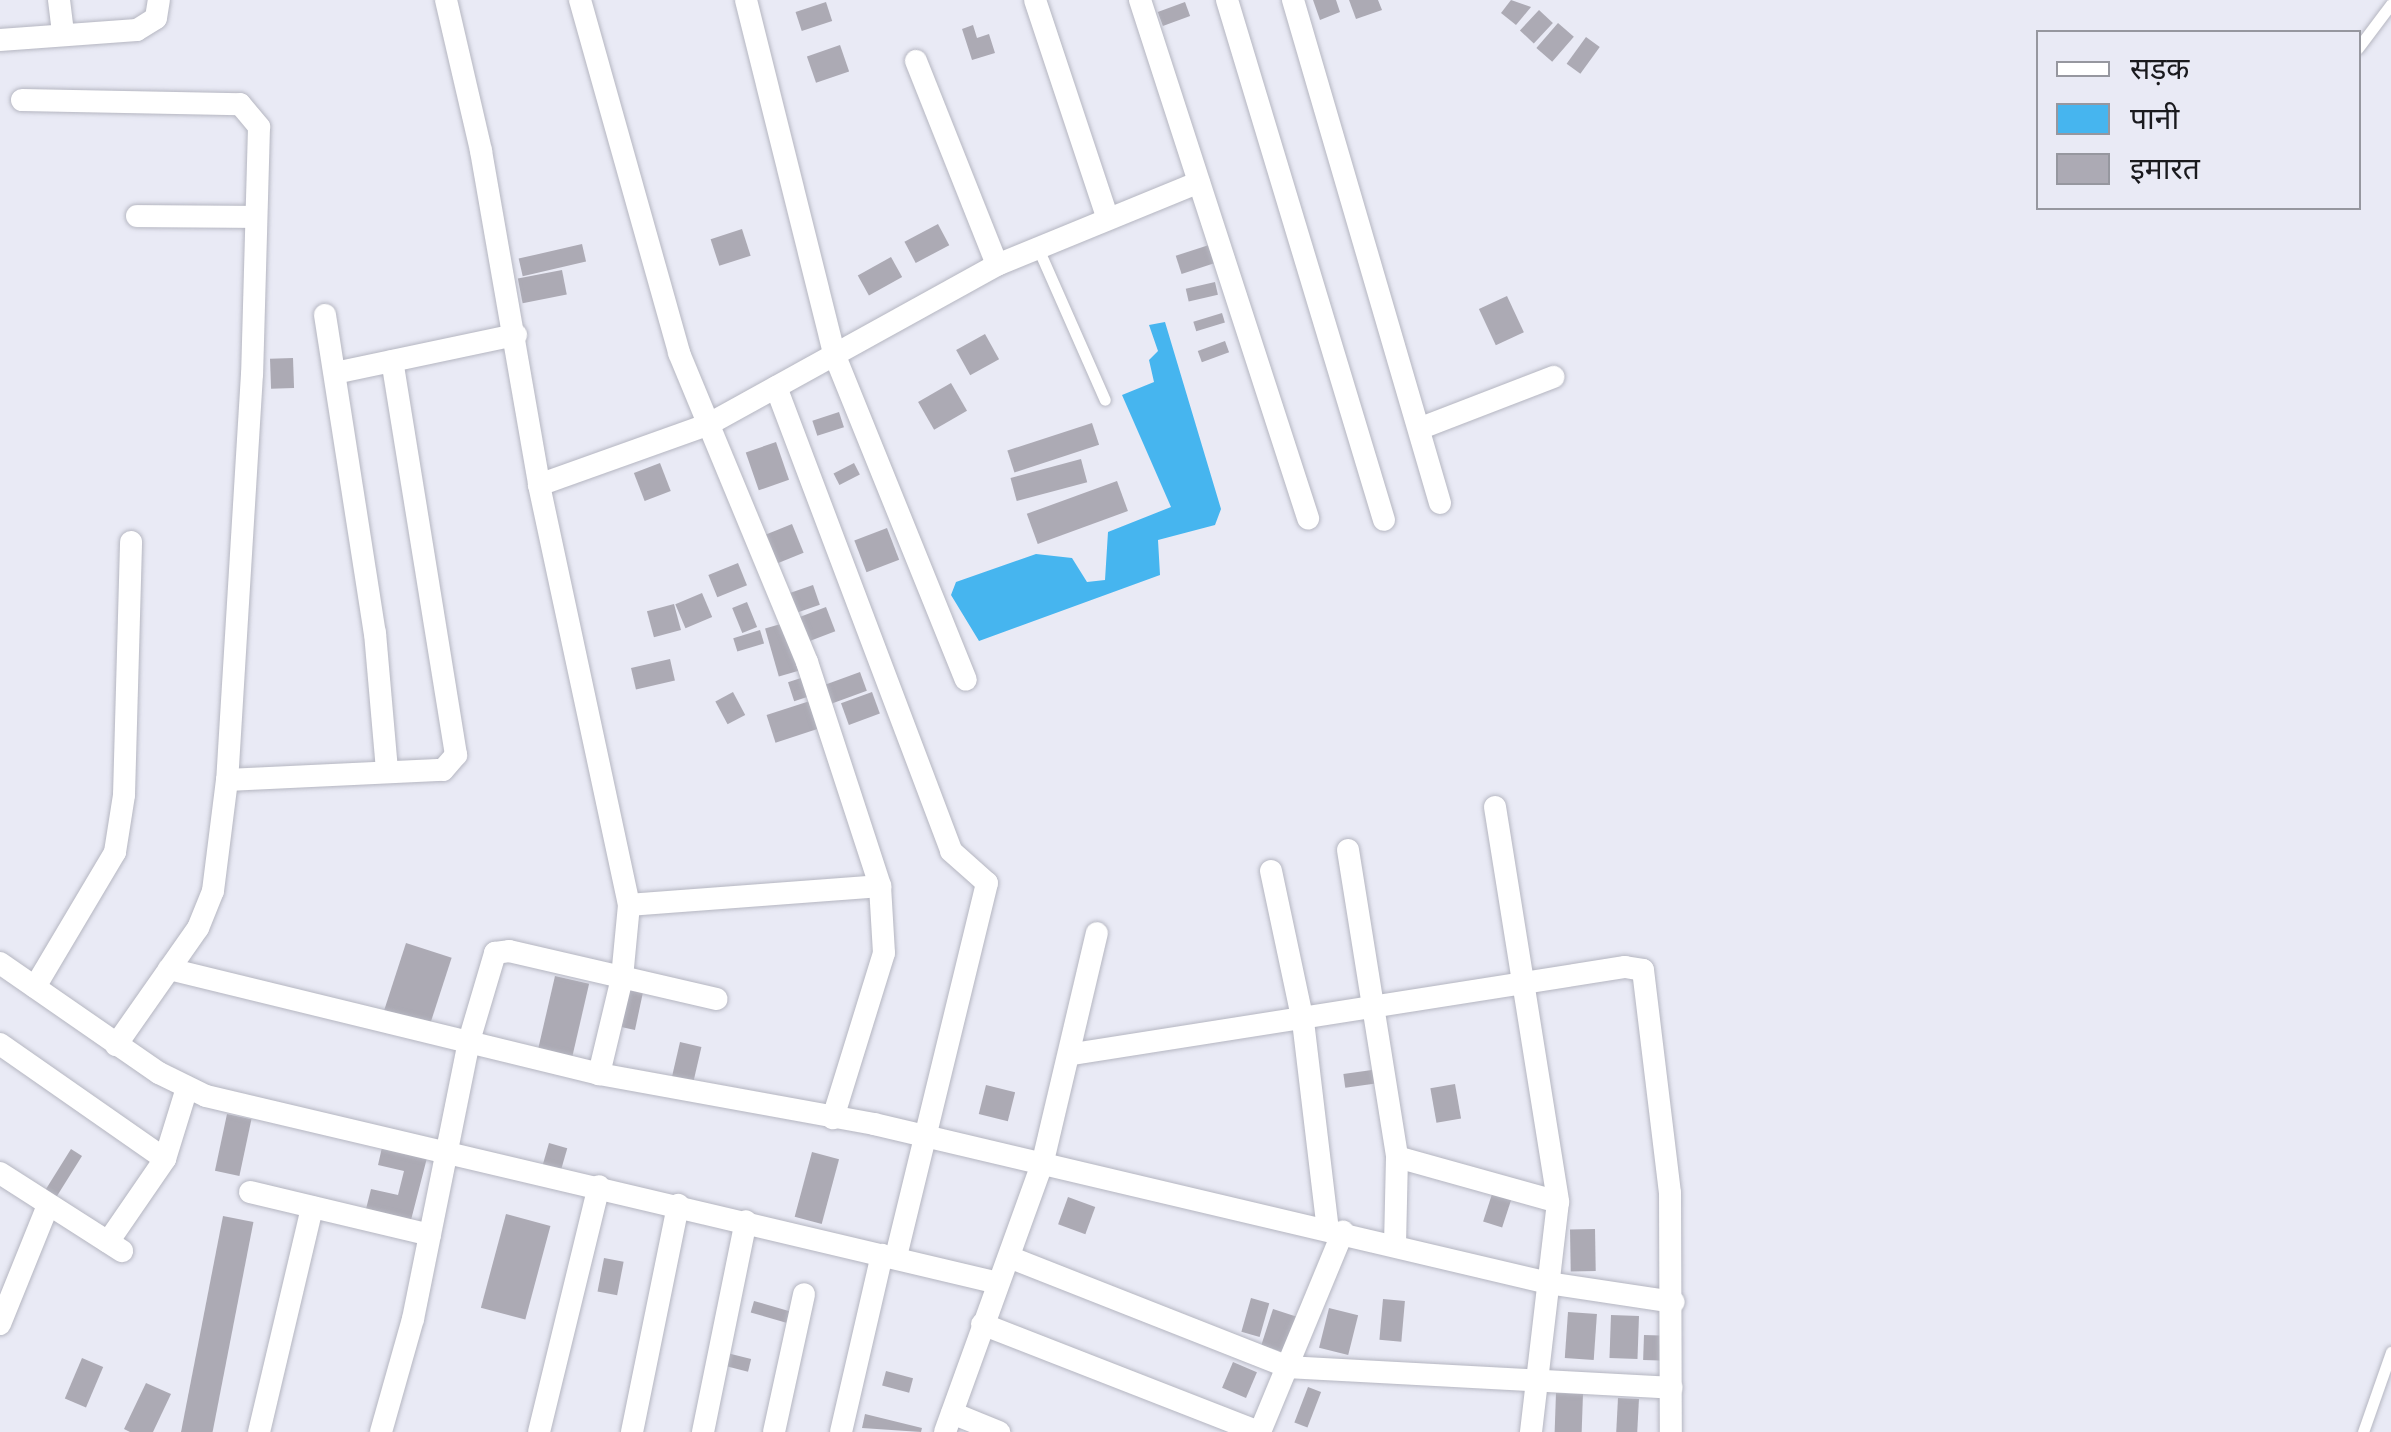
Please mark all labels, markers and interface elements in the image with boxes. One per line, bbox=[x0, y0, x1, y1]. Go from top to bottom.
legend bbox=[2036, 30, 2361, 210]
text: सड़क bbox=[2130, 47, 2189, 88]
text: पानी bbox=[2130, 97, 2179, 138]
text: इमारत bbox=[2130, 147, 2200, 188]

